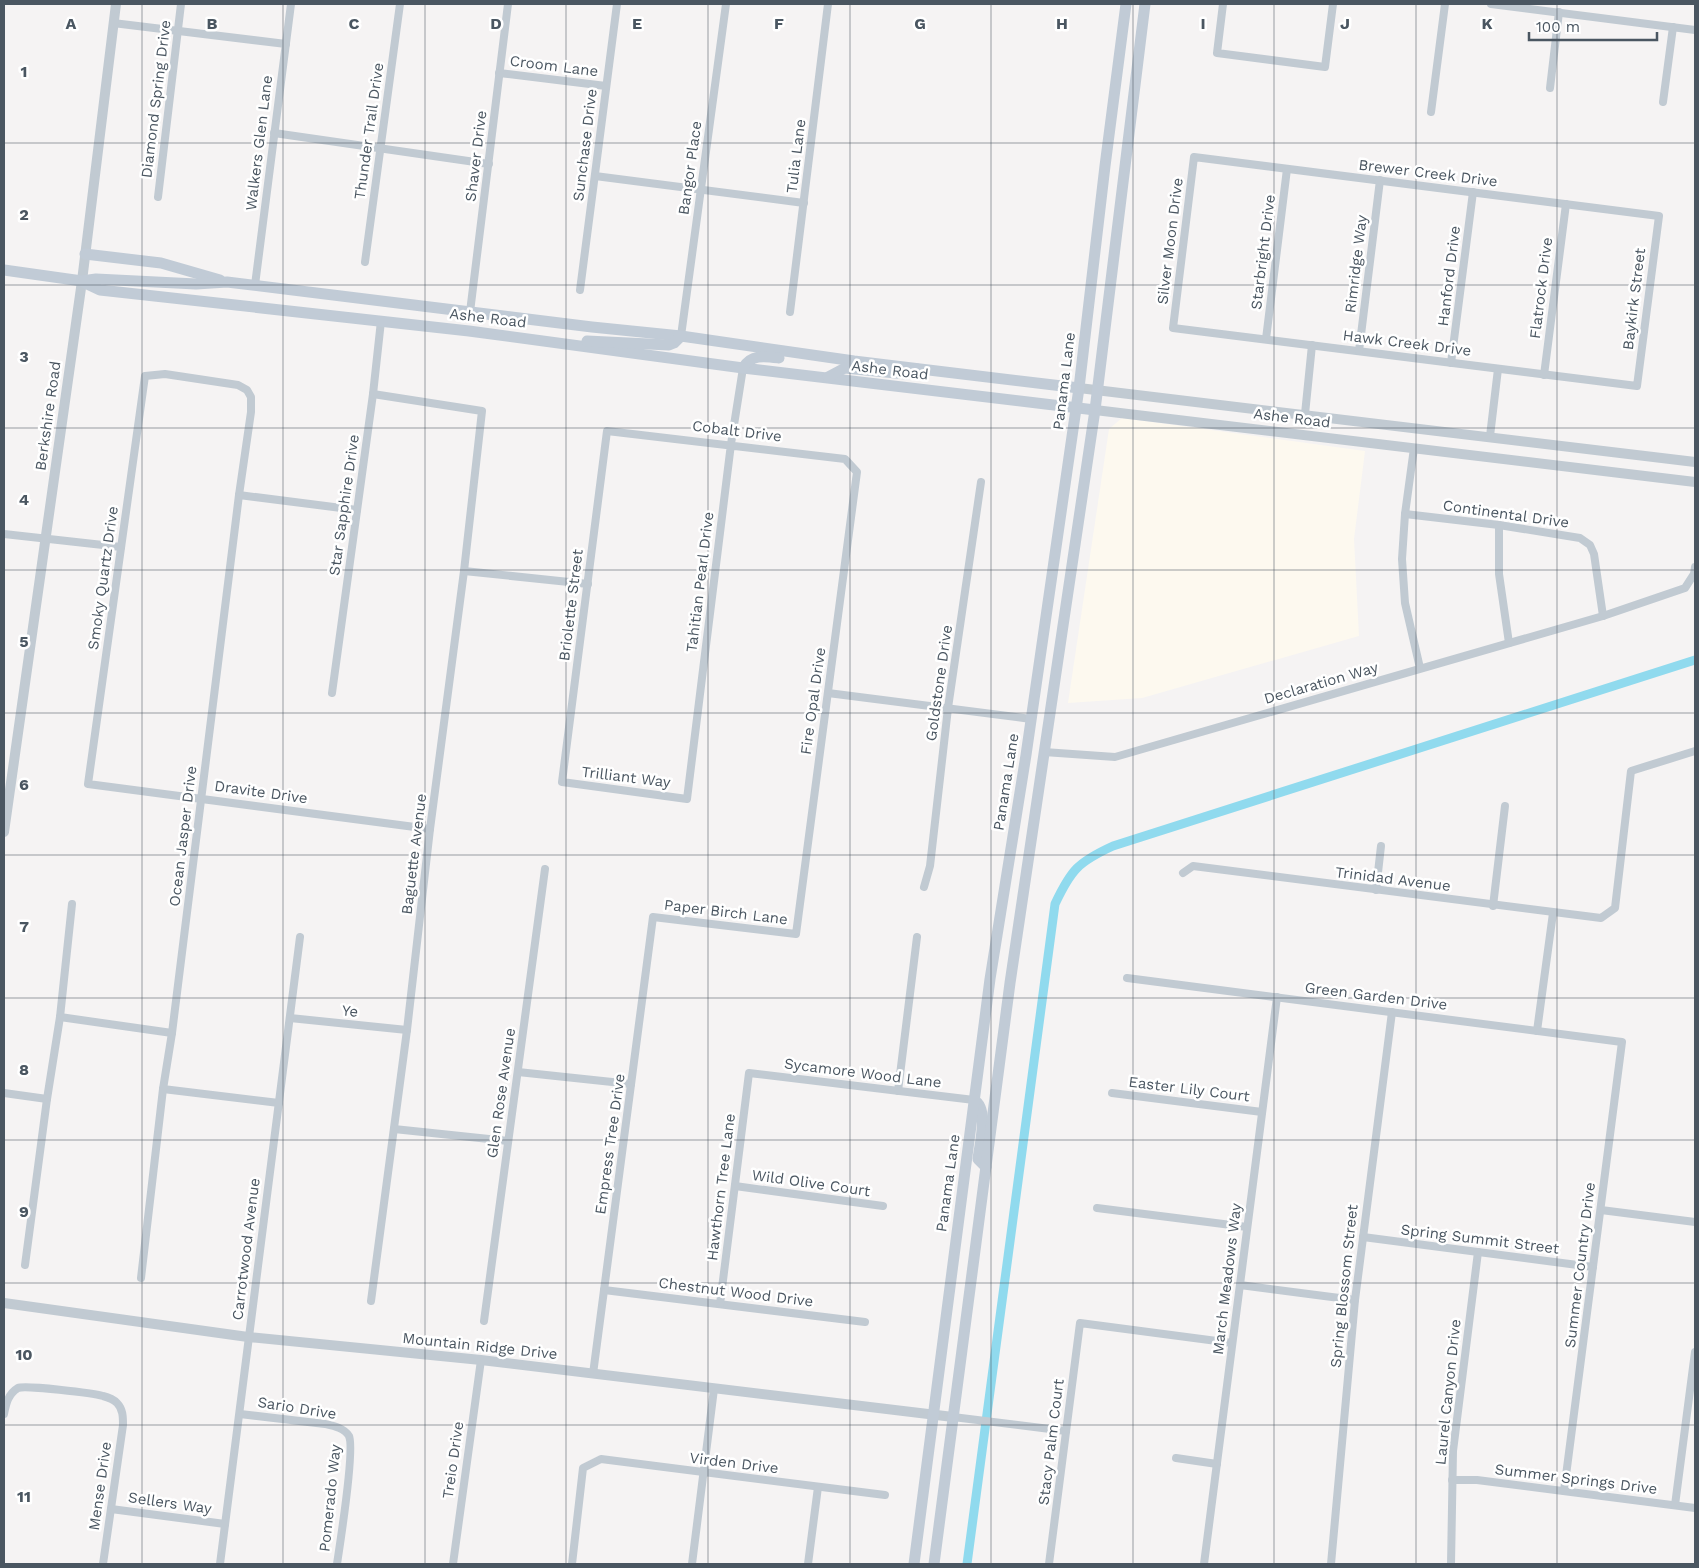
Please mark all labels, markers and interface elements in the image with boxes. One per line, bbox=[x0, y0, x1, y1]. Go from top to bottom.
scale bar bbox=[1529, 10, 1656, 42]
text: A bbox=[66, 14, 77, 33]
text: B bbox=[207, 14, 218, 33]
text: C bbox=[349, 14, 360, 33]
text: D bbox=[490, 14, 502, 33]
text: E bbox=[632, 14, 642, 33]
text: F bbox=[774, 14, 784, 33]
text: G bbox=[914, 14, 926, 33]
text: H bbox=[1056, 14, 1068, 33]
text: I bbox=[1200, 14, 1206, 33]
text: J bbox=[1340, 14, 1350, 33]
text: K bbox=[1481, 14, 1493, 33]
text: 100 m bbox=[1536, 18, 1580, 36]
street label: Diamond Spring Drive bbox=[137, 19, 175, 179]
street label: Croom Lane bbox=[509, 52, 599, 80]
street label: Thunder Trail Drive bbox=[350, 61, 388, 201]
text: 1 bbox=[21, 62, 27, 81]
street label: Walkers Glen Lane bbox=[242, 74, 276, 212]
street label: Sunchase Drive bbox=[569, 88, 601, 202]
street label: Shaver Drive bbox=[461, 109, 491, 203]
street label: Tulia Lane bbox=[783, 118, 809, 194]
street label: Bangor Place bbox=[674, 120, 706, 216]
street label: Brewer Creek Drive bbox=[1357, 156, 1499, 190]
street label: Silver Moon Drive bbox=[1153, 177, 1187, 305]
street label: Starbright Drive bbox=[1247, 193, 1279, 311]
text: 2 bbox=[19, 205, 29, 224]
street label: Rimridge Way bbox=[1341, 214, 1371, 314]
street label: Hanford Drive bbox=[1434, 225, 1464, 327]
street label: Flatrock Drive bbox=[1526, 236, 1556, 340]
street label: Baykirk Street bbox=[1619, 246, 1649, 351]
street label: Ashe Road bbox=[448, 304, 528, 332]
street label: Hawk Creek Drive bbox=[1342, 326, 1472, 360]
street label: Panama Lane bbox=[1049, 331, 1079, 431]
text: 3 bbox=[19, 347, 29, 366]
street label: Ashe Road bbox=[850, 356, 930, 384]
street label: Berkshire Road bbox=[31, 360, 65, 472]
street label: Ashe Road bbox=[1252, 404, 1332, 432]
street label: Cobalt Drive bbox=[691, 417, 783, 445]
street label: Star Sapphire Drive bbox=[325, 433, 363, 577]
text: 4 bbox=[19, 490, 29, 509]
street label: Continental Drive bbox=[1442, 496, 1570, 532]
street label: Smoky Quartz Drive bbox=[84, 505, 122, 651]
street label: Tahitian Pearl Drive bbox=[682, 511, 718, 653]
street label: Briolette Street bbox=[555, 547, 587, 662]
street label: Goldstone Drive bbox=[922, 624, 956, 742]
text: 5 bbox=[19, 632, 29, 651]
street label: Fire Opal Drive bbox=[797, 646, 829, 756]
street label: Declaration Way bbox=[1262, 658, 1380, 708]
street label: Panama Lane bbox=[989, 732, 1023, 832]
street label: Trilliant Way bbox=[580, 763, 672, 791]
street label: Ocean Jasper Drive bbox=[165, 765, 201, 907]
text: 6 bbox=[19, 775, 29, 794]
street label: Dravite Drive bbox=[213, 777, 309, 807]
street label: Baguette Avenue bbox=[398, 792, 430, 916]
street label: Trinidad Avenue bbox=[1334, 863, 1452, 895]
street label: Paper Birch Lane bbox=[663, 895, 789, 929]
text: 7 bbox=[19, 917, 29, 936]
street label: Green Garden Drive bbox=[1304, 978, 1448, 1014]
street label: Ye bbox=[341, 1001, 359, 1021]
street label: Glen Rose Avenue bbox=[483, 1027, 519, 1159]
street label: Sycamore Wood Lane bbox=[783, 1054, 943, 1092]
text: 8 bbox=[19, 1060, 29, 1079]
street label: Empress Tree Drive bbox=[591, 1072, 629, 1216]
street label: Easter Lily Court bbox=[1127, 1073, 1251, 1105]
street label: Hawthorn Tree Lane bbox=[703, 1112, 739, 1262]
street label: Panama Lane bbox=[932, 1133, 964, 1233]
street label: Wild Olive Court bbox=[751, 1166, 872, 1200]
street label: Carrotwood Avenue bbox=[228, 1177, 264, 1321]
street label: Summer Country Drive bbox=[1561, 1181, 1599, 1349]
text: 9 bbox=[19, 1202, 29, 1221]
street label: March Meadows Way bbox=[1209, 1202, 1245, 1356]
street label: Spring Blossom Street bbox=[1326, 1203, 1362, 1369]
street label: Spring Summit Street bbox=[1400, 1220, 1561, 1258]
street label: Chestnut Wood Drive bbox=[658, 1274, 814, 1310]
street label: Laurel Canyon Drive bbox=[1431, 1318, 1465, 1466]
street label: Mountain Ridge Drive bbox=[402, 1329, 558, 1363]
text: 10 bbox=[15, 1345, 33, 1364]
street label: Stacy Palm Court bbox=[1034, 1377, 1068, 1506]
street label: Sario Drive bbox=[256, 1393, 338, 1423]
street label: Treio Drive bbox=[439, 1420, 467, 1500]
street label: Mense Drive bbox=[85, 1440, 115, 1532]
street label: Pomerado Way bbox=[315, 1443, 345, 1553]
street label: Virden Drive bbox=[689, 1449, 779, 1477]
street label: Summer Springs Drive bbox=[1494, 1460, 1658, 1498]
text: 11 bbox=[17, 1487, 31, 1506]
street label: Sellers Way bbox=[127, 1488, 213, 1518]

